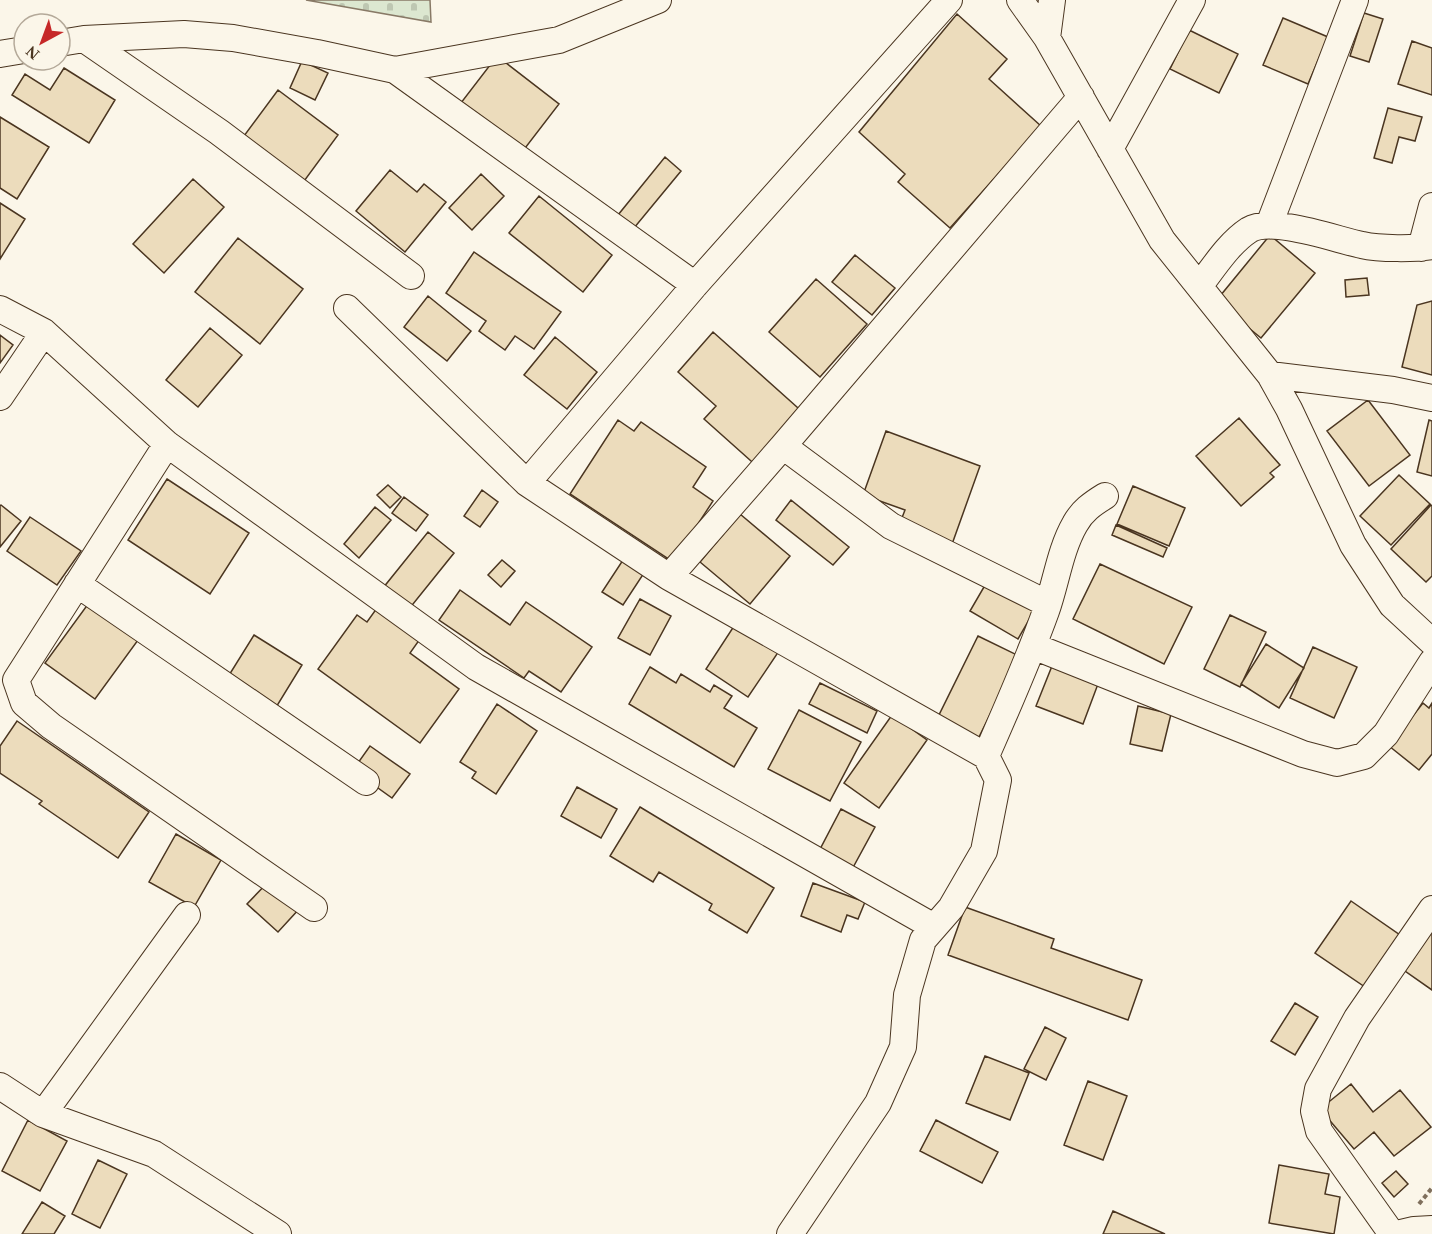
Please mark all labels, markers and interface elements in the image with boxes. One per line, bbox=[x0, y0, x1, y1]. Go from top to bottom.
north arrow bbox=[12, 12, 72, 72]
text: N bbox=[22, 42, 42, 63]

